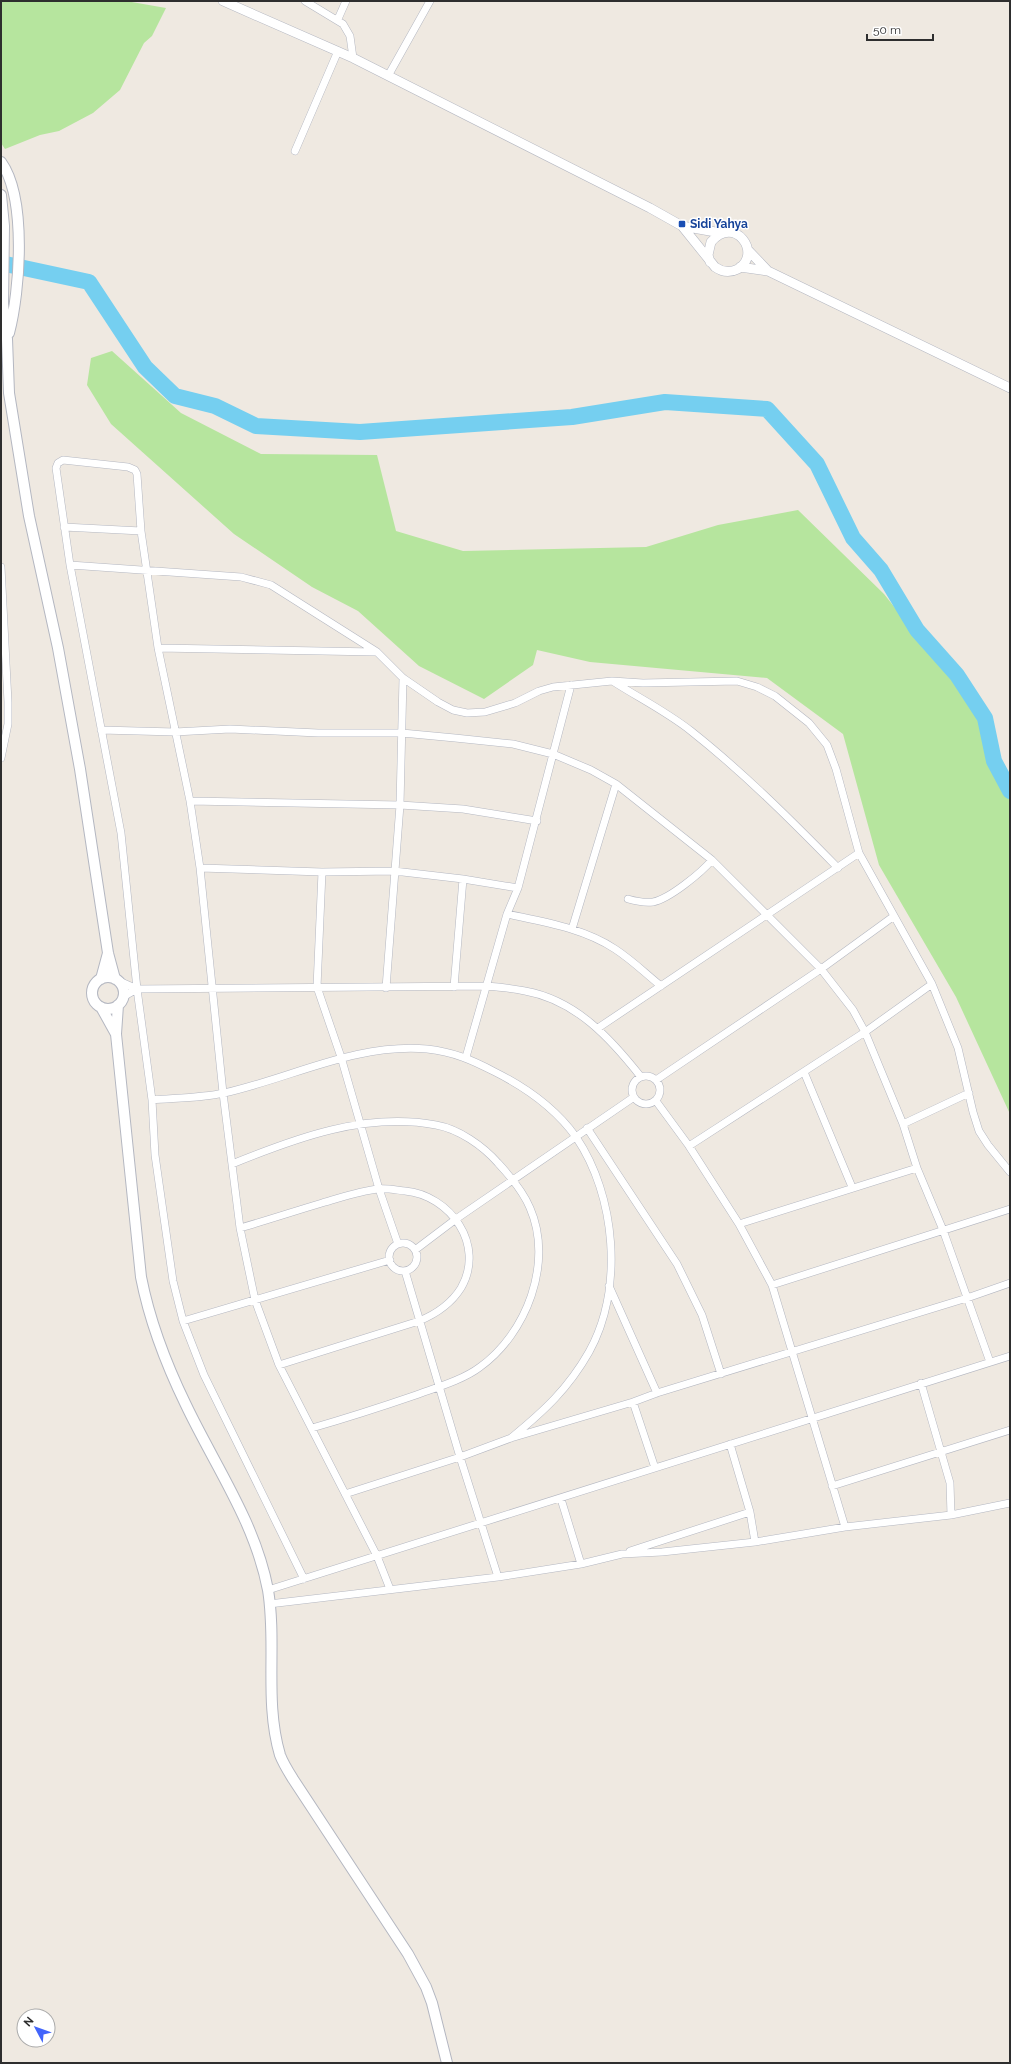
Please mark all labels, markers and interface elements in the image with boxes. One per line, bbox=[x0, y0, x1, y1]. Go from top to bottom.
scale bar bbox=[867, 16, 933, 42]
text: 50 m bbox=[873, 23, 901, 37]
place label: Sidi Yahya bbox=[690, 217, 748, 231]
marker: Sidi Yahya bbox=[677, 219, 687, 229]
north arrow bbox=[16, 2008, 56, 2048]
text: N bbox=[21, 2014, 36, 2029]

